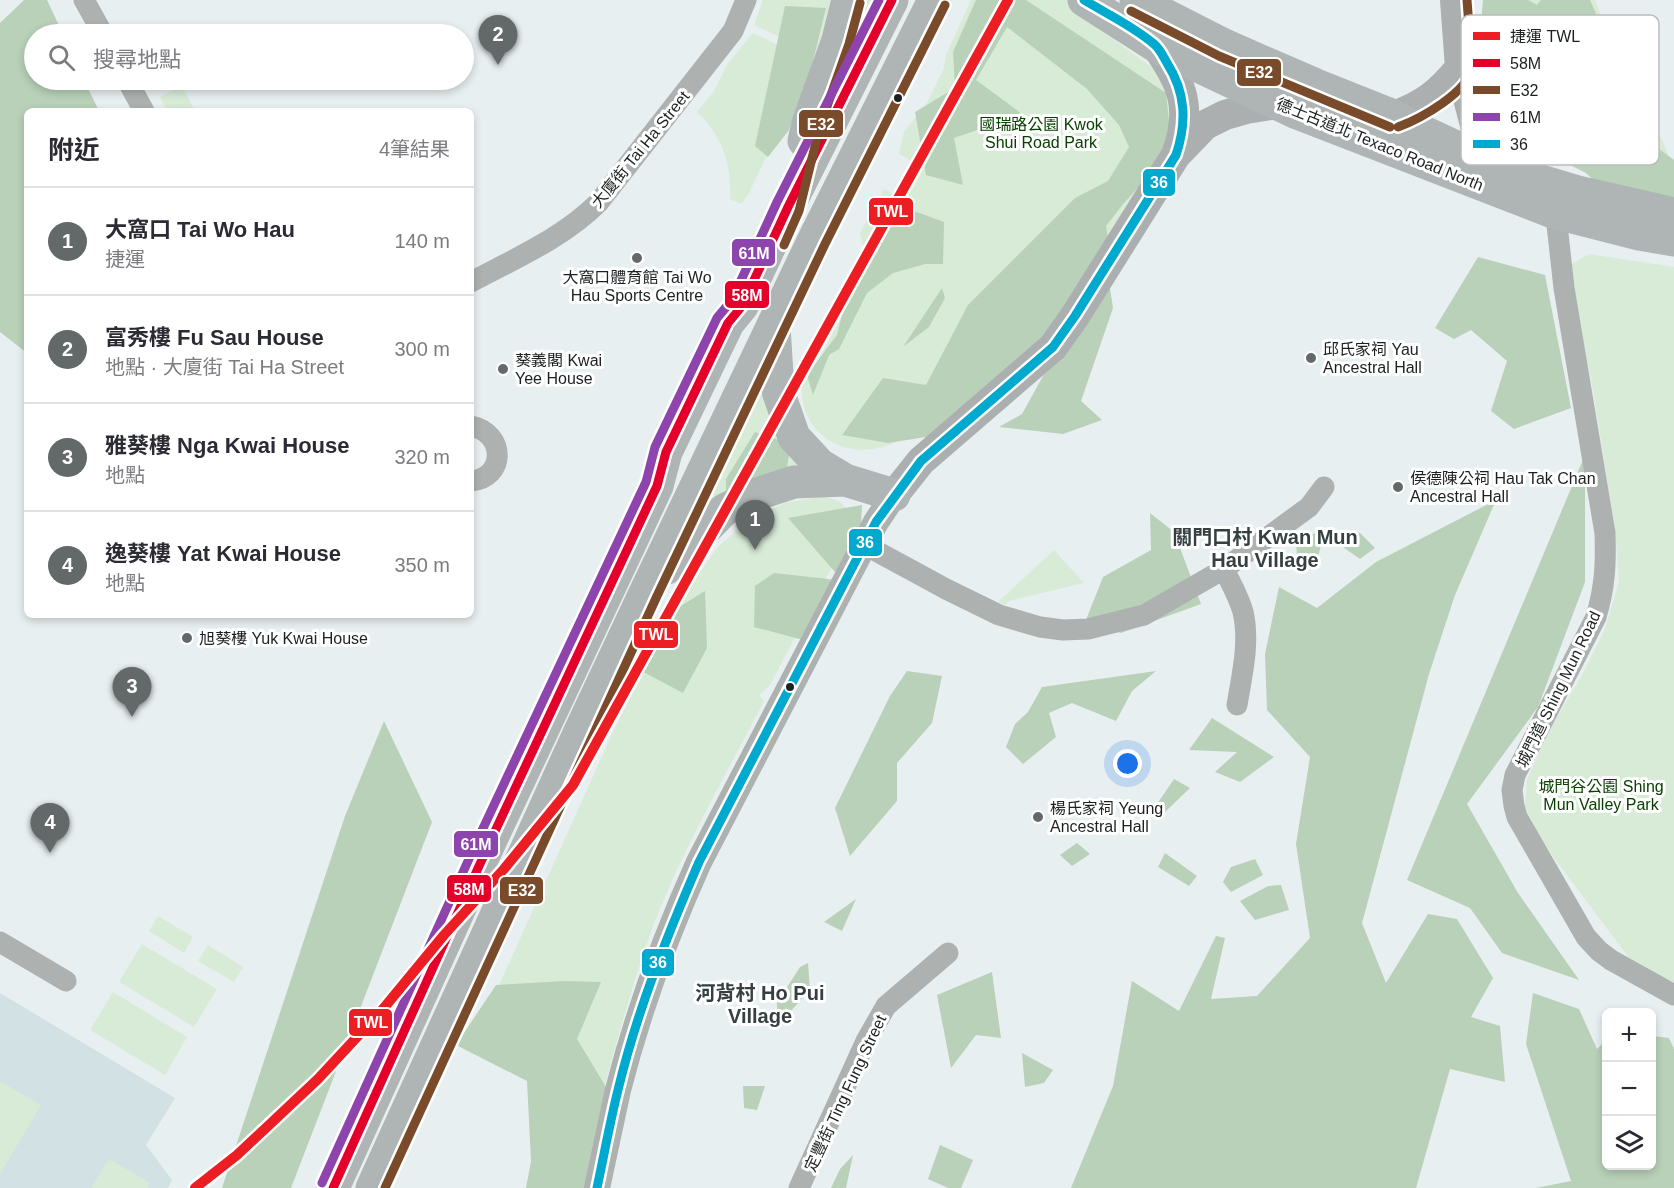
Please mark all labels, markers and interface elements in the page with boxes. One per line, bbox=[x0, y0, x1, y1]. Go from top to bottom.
legend bbox=[1461, 15, 1659, 165]
pin: 2 bbox=[478, 16, 518, 65]
search box bbox=[24, 24, 474, 90]
text: 捷運 TWL bbox=[1510, 28, 1580, 45]
icon: search bbox=[45, 41, 78, 74]
text: 搜尋地點 bbox=[93, 47, 181, 72]
text: 58M bbox=[1510, 55, 1541, 72]
line badge: E32 bbox=[1236, 58, 1282, 87]
text: E32 bbox=[1245, 64, 1273, 81]
text: E32 bbox=[1510, 82, 1539, 99]
street label: 大廈街 Tai Ha Street bbox=[588, 87, 693, 211]
unlabelled marker bbox=[892, 92, 904, 104]
street label: 德士古道北 Texaco Road North bbox=[1274, 95, 1486, 194]
line badge: E32 bbox=[798, 109, 844, 138]
text: 61M bbox=[1510, 109, 1541, 126]
text: E32 bbox=[807, 116, 835, 133]
park label: 國瑞路公園 Kwok Shui Road Park bbox=[979, 116, 1104, 151]
text: 附近 bbox=[48, 135, 100, 165]
text: 36 bbox=[1510, 136, 1528, 153]
text: 4筆結果 bbox=[379, 138, 450, 160]
line badge: 36 bbox=[1142, 168, 1176, 197]
text: 36 bbox=[1150, 174, 1168, 191]
line badge: TWL bbox=[868, 197, 914, 226]
text: TWL bbox=[874, 203, 909, 220]
text: 大窩口 Tai Wo Hau bbox=[105, 217, 295, 242]
text: 1 bbox=[62, 230, 73, 252]
text: 140 m bbox=[394, 230, 450, 252]
line badge: 61M bbox=[731, 238, 776, 267]
text: 61M bbox=[738, 245, 770, 262]
text: 捷運 bbox=[105, 248, 145, 270]
marker: 大窩口體育館 Tai Wo Hau Sports Centre bbox=[630, 251, 644, 265]
place label: 大窩口體育館 Tai Wo Hau Sports Centre bbox=[562, 269, 712, 304]
line badge: 58M bbox=[724, 280, 770, 309]
text: 58M bbox=[731, 287, 763, 304]
text: 富秀樓 Fu Sau House bbox=[105, 325, 324, 350]
text: 2 bbox=[62, 338, 73, 360]
text: 300 m bbox=[394, 338, 450, 360]
place label: 邱氏家祠 Yau Ancestral Hall bbox=[1323, 341, 1422, 376]
marker: 邱氏家祠 Yau Ancestral Hall bbox=[1304, 351, 1318, 365]
place label: 葵義閣 Kwai Yee House bbox=[515, 352, 602, 387]
text: 地點 · 大廈街 Tai Ha Street bbox=[105, 356, 344, 378]
marker: 葵義閣 Kwai Yee House bbox=[496, 362, 510, 376]
text: 雅葵樓 Nga Kwai House bbox=[105, 433, 349, 458]
text: 3 bbox=[62, 446, 73, 468]
text: 320 m bbox=[394, 446, 450, 468]
text: 地點 bbox=[105, 464, 145, 486]
place label: 侯德陳公祠 Hau Tak Chan Ancestral Hall bbox=[1410, 470, 1596, 505]
marker: 侯德陳公祠 Hau Tak Chan Ancestral Hall bbox=[1391, 480, 1405, 494]
pin: 1 bbox=[736, 500, 774, 550]
district label: 關門口村 Kwan Mun Hau Village bbox=[1172, 526, 1358, 571]
line badge: 36 bbox=[848, 528, 883, 557]
text: 36 bbox=[856, 534, 874, 551]
text: 逸葵樓 Yat Kwai House bbox=[105, 541, 341, 566]
text: 4 bbox=[62, 554, 73, 576]
text: 350 m bbox=[394, 554, 450, 576]
text: 地點 bbox=[105, 572, 145, 594]
street label: 城門道 Shing Mun Road bbox=[1513, 608, 1604, 770]
line badge: TWL bbox=[633, 620, 679, 649]
text: TWL bbox=[639, 626, 674, 643]
place label: 旭葵樓 Yuk Kwai House bbox=[199, 630, 368, 647]
marker: 旭葵樓 Yuk Kwai House bbox=[180, 631, 194, 645]
pin: 3 bbox=[112, 668, 152, 717]
unlabelled marker bbox=[784, 681, 796, 693]
your location bbox=[1113, 749, 1142, 778]
park label: 城門谷公園 Shing Mun Valley Park bbox=[1538, 778, 1664, 813]
place label: 楊氏家祠 Yeung Ancestral Hall bbox=[1050, 800, 1163, 835]
pin: 4 bbox=[31, 804, 70, 853]
marker: 楊氏家祠 Yeung Ancestral Hall bbox=[1031, 810, 1045, 824]
line badge: 61M bbox=[453, 830, 499, 858]
text: 61M bbox=[460, 836, 492, 853]
line badge: 58M bbox=[446, 874, 492, 903]
line badge: E32 bbox=[499, 876, 544, 905]
text: 58M bbox=[453, 881, 485, 898]
text: E32 bbox=[508, 882, 536, 899]
line badge: 36 bbox=[641, 948, 675, 977]
text: 36 bbox=[649, 954, 667, 971]
district label: 河背村 Ho Pui Village bbox=[696, 982, 824, 1027]
line badge: TWL bbox=[348, 1008, 393, 1037]
map controls bbox=[1602, 1008, 1656, 1170]
button: + bbox=[1602, 1008, 1656, 1062]
street label: 定豐街 Ting Fung Street bbox=[802, 1012, 890, 1174]
text: TWL bbox=[354, 1014, 389, 1031]
button: − bbox=[1602, 1062, 1656, 1116]
button: layers bbox=[1602, 1116, 1656, 1170]

